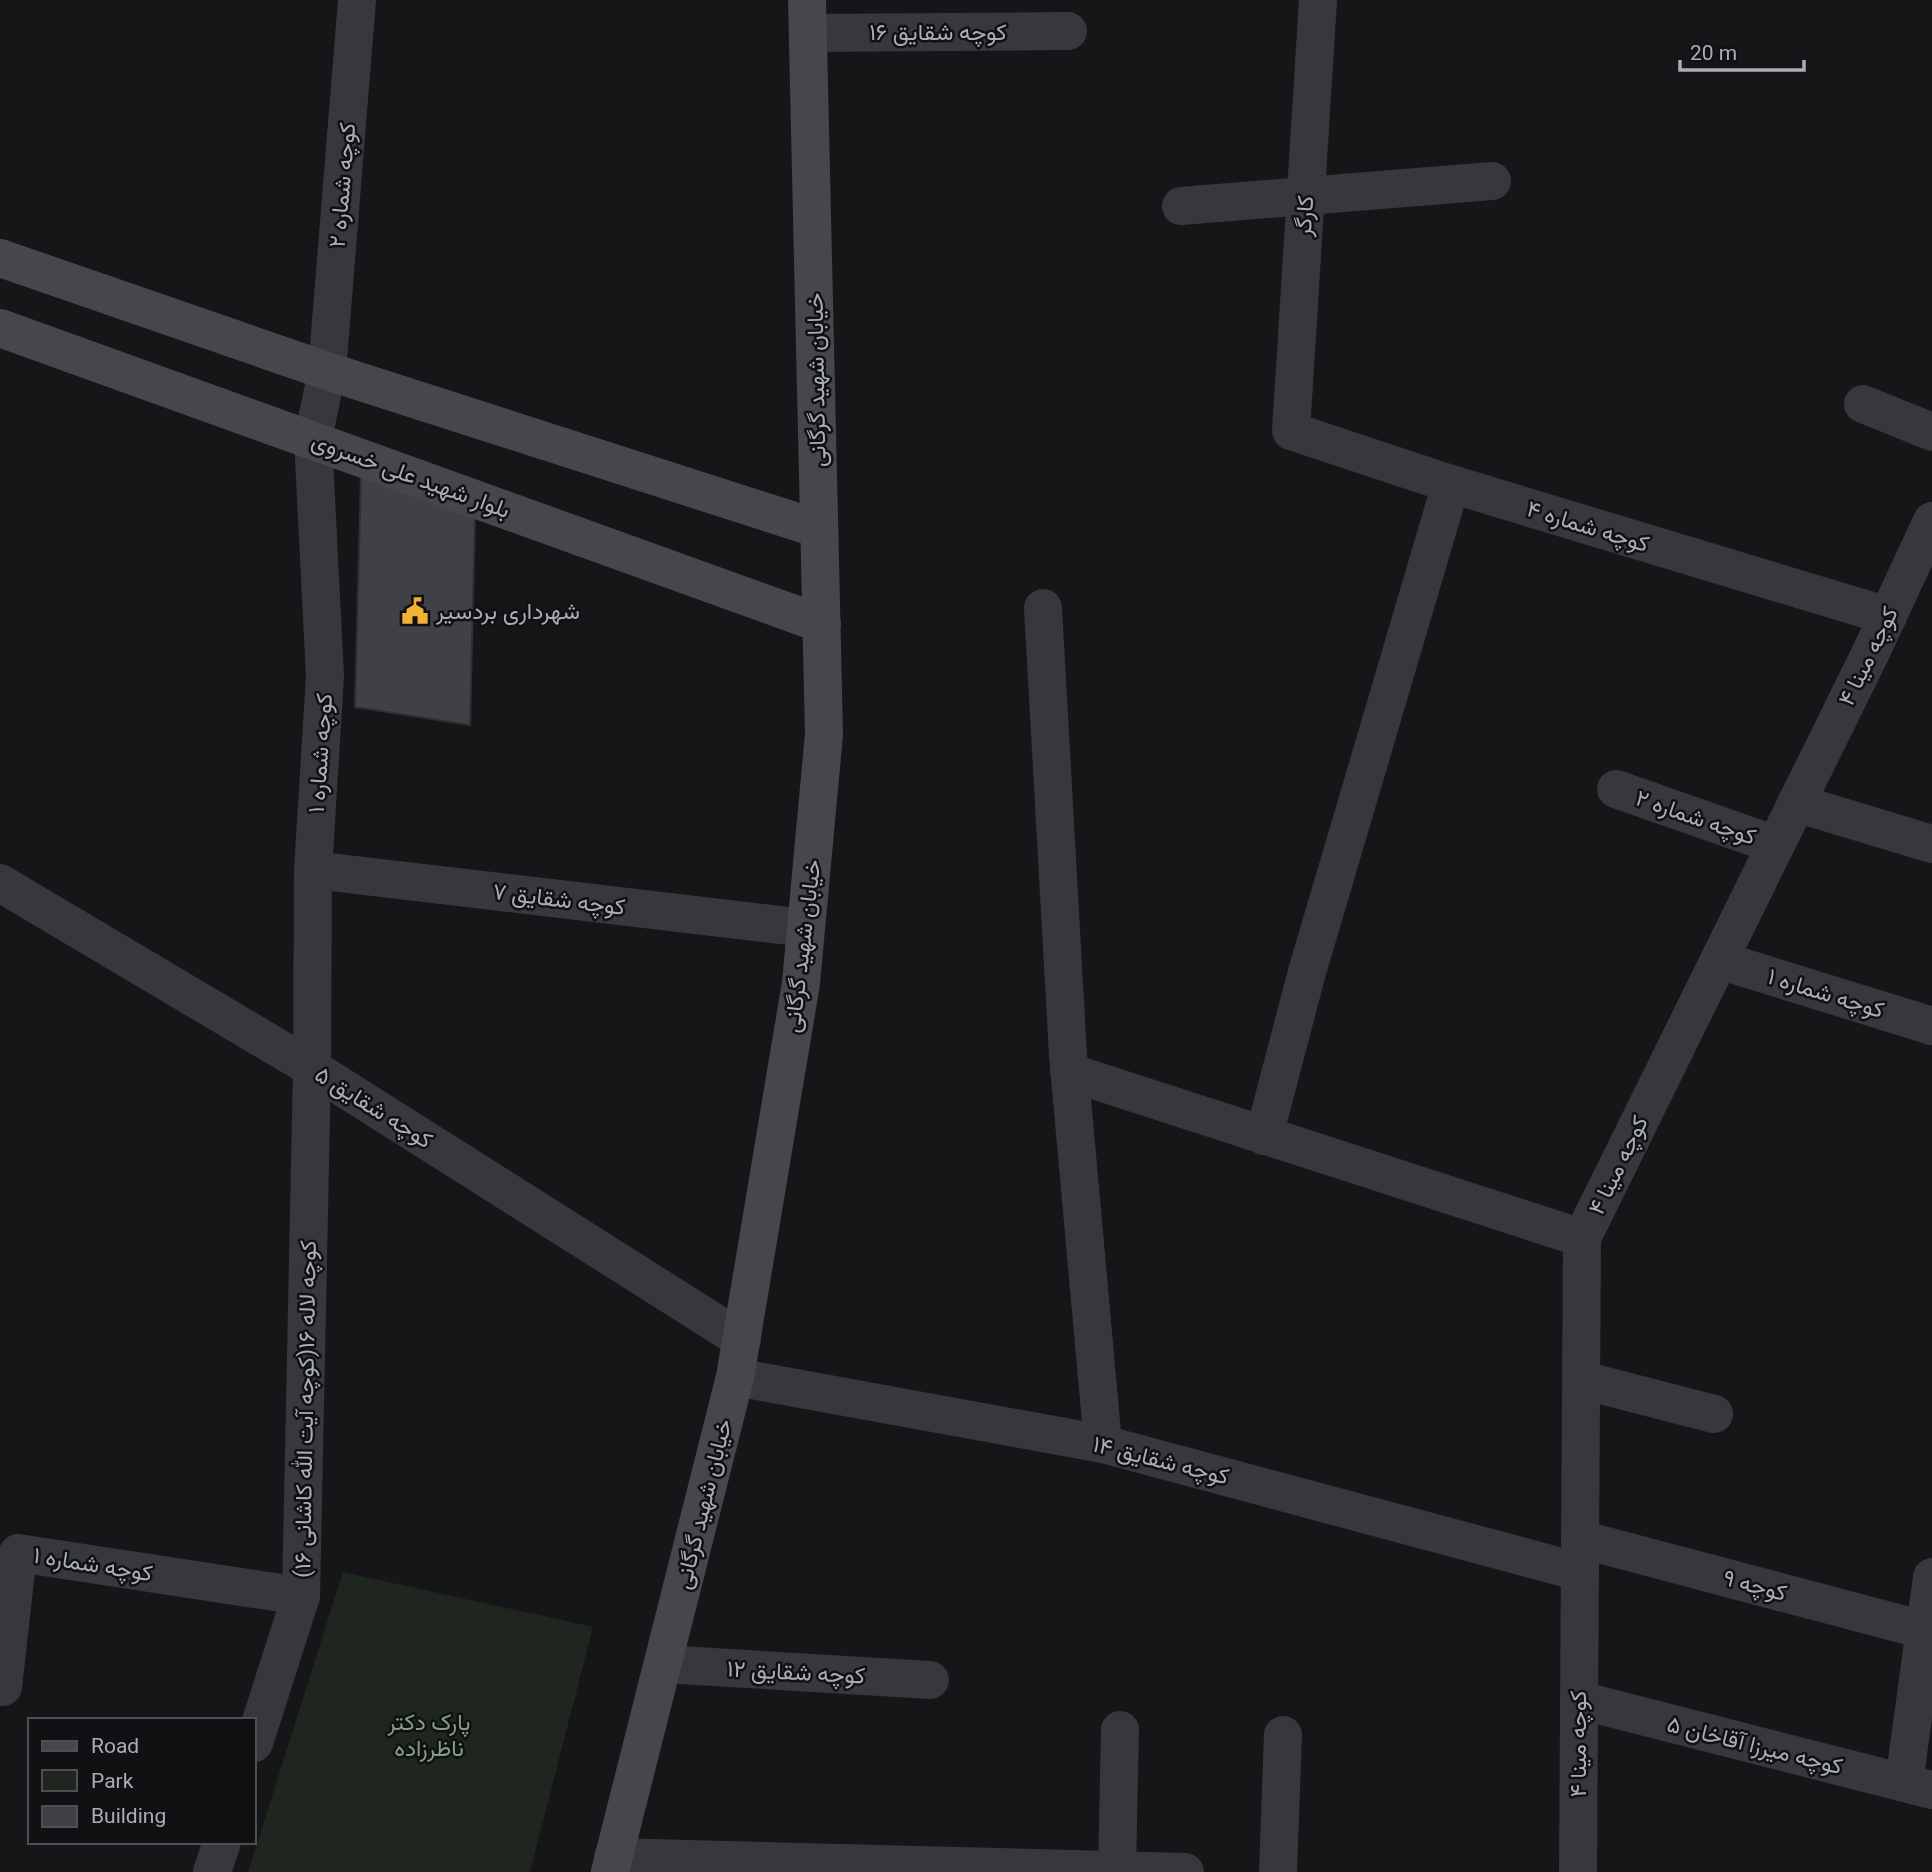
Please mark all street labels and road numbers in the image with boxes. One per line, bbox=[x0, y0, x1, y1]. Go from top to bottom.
street label: کوچه شقایق ۱۶ bbox=[869, 19, 1007, 48]
street label: کوچه شماره ۲ bbox=[324, 121, 363, 249]
street label: کارگر bbox=[1290, 195, 1320, 239]
street label: خیابان شهید گرگانی bbox=[801, 293, 833, 467]
street label: بلوار شهید علی خسروی bbox=[308, 427, 514, 525]
street label: کوچه شماره ۴ bbox=[1523, 495, 1652, 560]
street label: کوچه مینا ۴ bbox=[1833, 602, 1906, 711]
street label: کوچه شماره ۱ bbox=[303, 692, 340, 814]
street label: کوچه شماره ۲ bbox=[1632, 784, 1760, 853]
street label: خیابان شهید گرگانی bbox=[778, 858, 828, 1034]
street label: کوچه شقایق ۷ bbox=[491, 878, 627, 923]
street label: کوچه شماره ۱ bbox=[1764, 963, 1887, 1026]
street label: کوچه شقایق ۵ bbox=[309, 1061, 437, 1156]
street label: کوچه مینا ۴ bbox=[1583, 1111, 1656, 1220]
street label: کوچه لاله ۱۶(کوچه آیت الله کاشانی ۱۶) bbox=[289, 1240, 324, 1578]
street label: خیابان شهید گرگانی bbox=[669, 1416, 739, 1592]
street label: کوچه شقایق ۱۴ bbox=[1089, 1431, 1232, 1492]
street label: کوچه شماره ۱ bbox=[31, 1542, 154, 1589]
street label: کوچه ۹ bbox=[1720, 1564, 1790, 1609]
street label: کوچه شقایق ۱۲ bbox=[726, 1655, 866, 1692]
street label: کوچه مینا ۴ bbox=[1565, 1691, 1594, 1797]
street label: کوچه میرزا آقاخان ۵ bbox=[1664, 1711, 1845, 1782]

